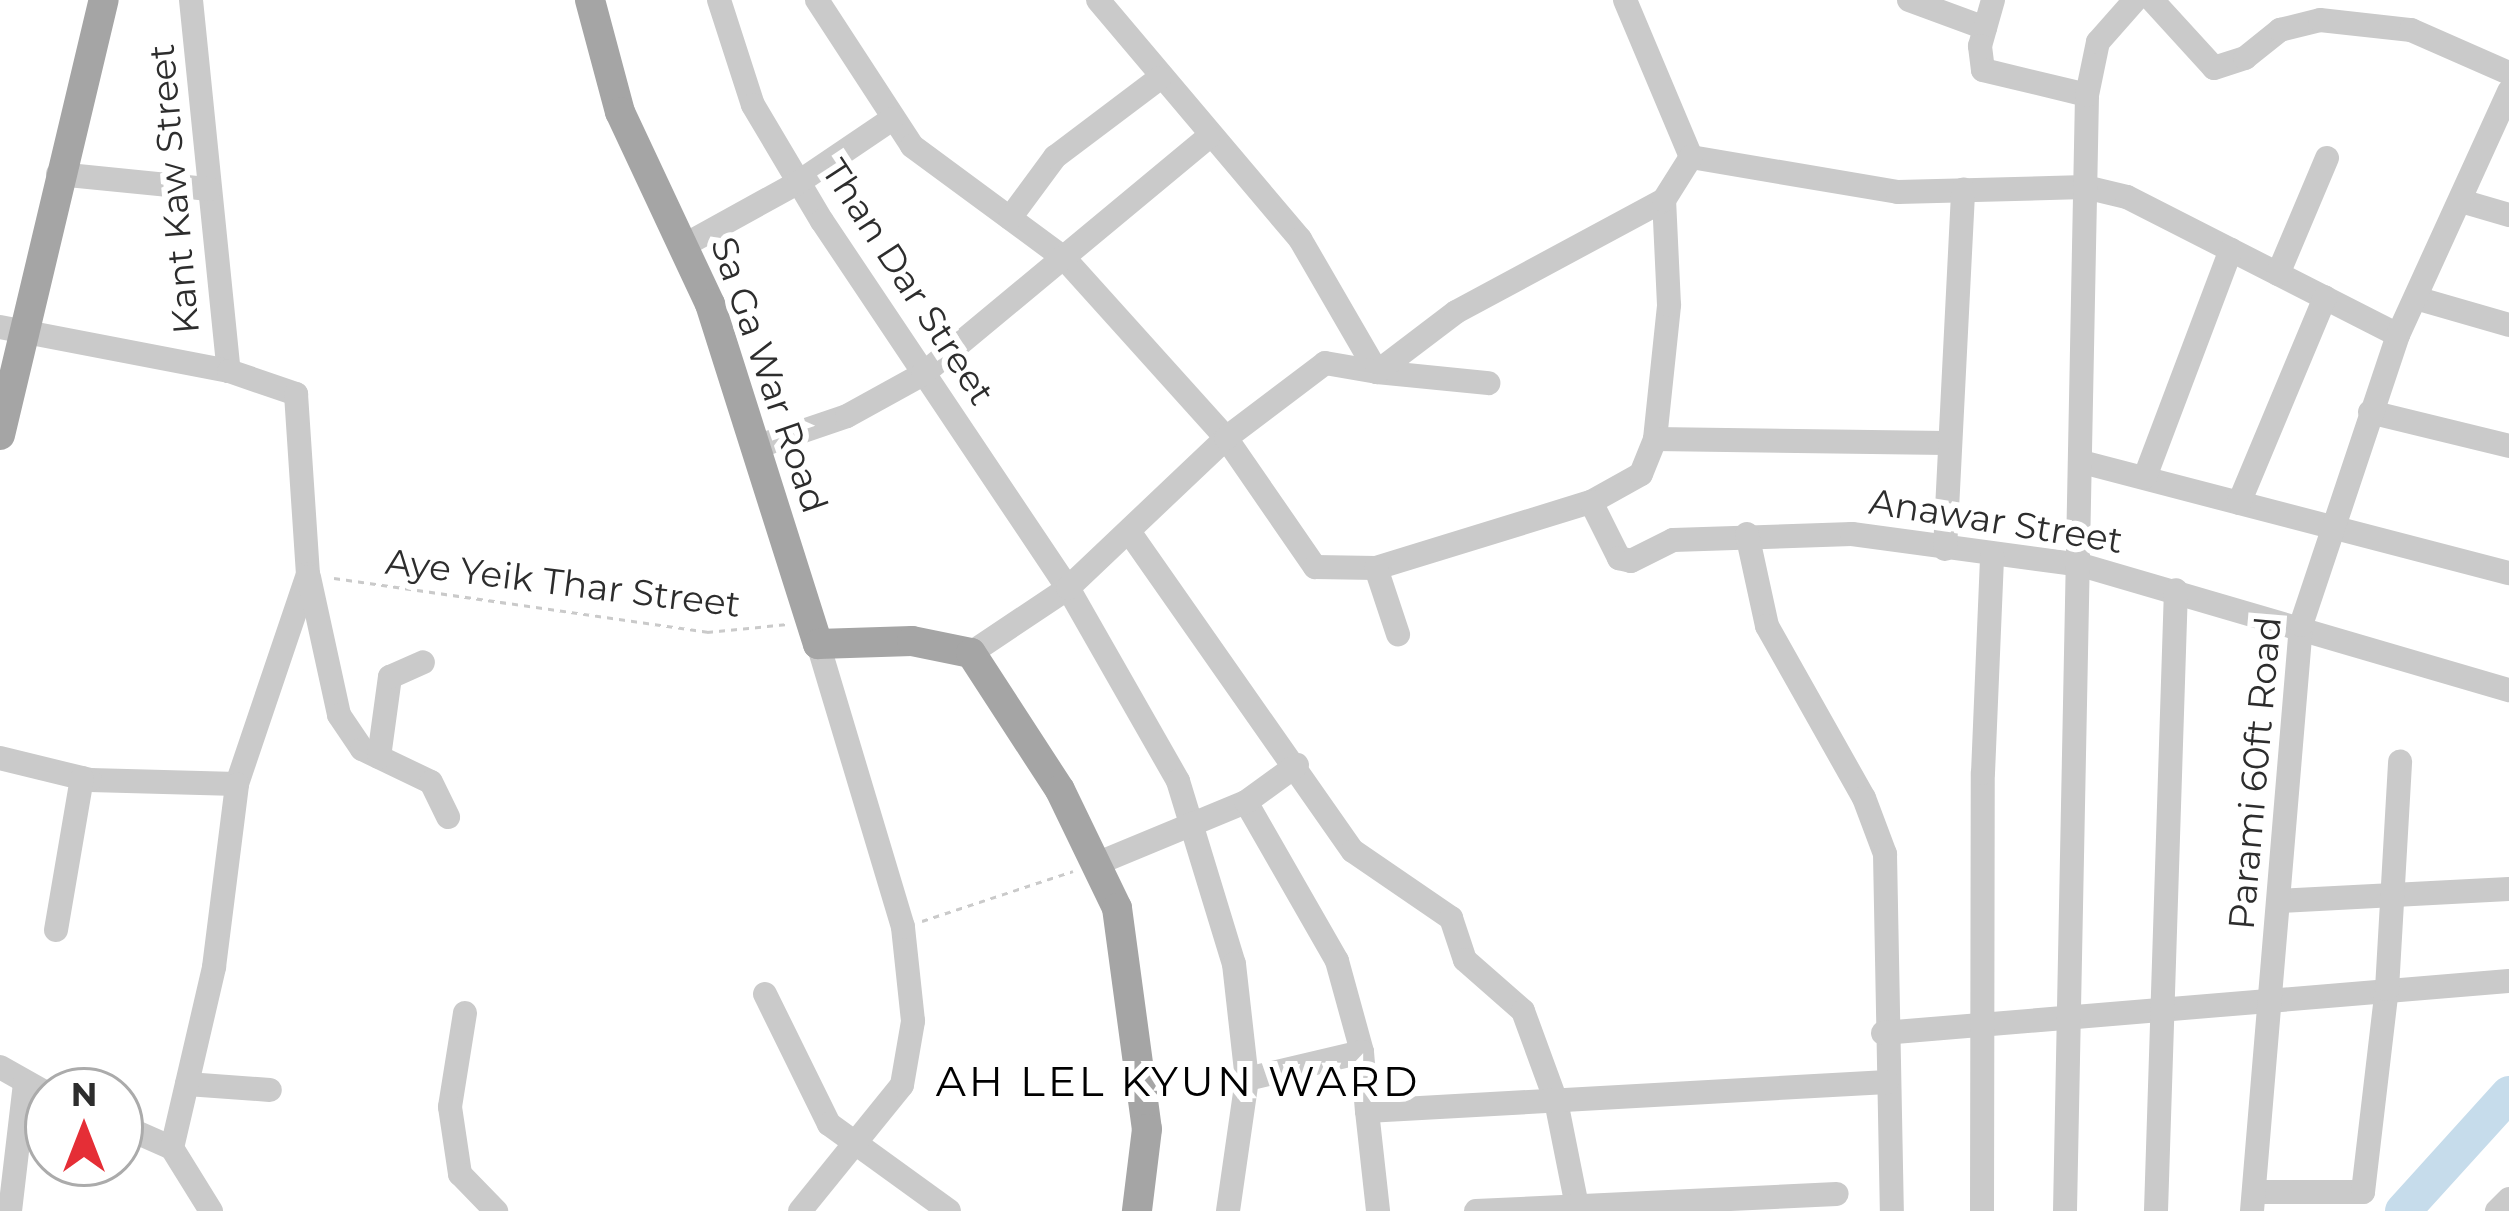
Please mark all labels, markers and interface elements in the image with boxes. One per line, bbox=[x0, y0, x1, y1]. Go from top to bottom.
street label: Kant Kaw Street bbox=[140, 42, 208, 336]
street label: Than Dar Street bbox=[813, 151, 1003, 413]
street label: Sa Ga War Road bbox=[702, 232, 836, 518]
street label: Anawar Street bbox=[1866, 480, 2126, 562]
street label: Aye Yeik Thar Street bbox=[383, 540, 743, 626]
street label: Parami 60ft Road bbox=[2220, 615, 2290, 931]
district label: AH LEL KYUN WARD bbox=[936, 1056, 1420, 1106]
north arrow bbox=[24, 1067, 144, 1187]
text: N bbox=[71, 1074, 97, 1114]

